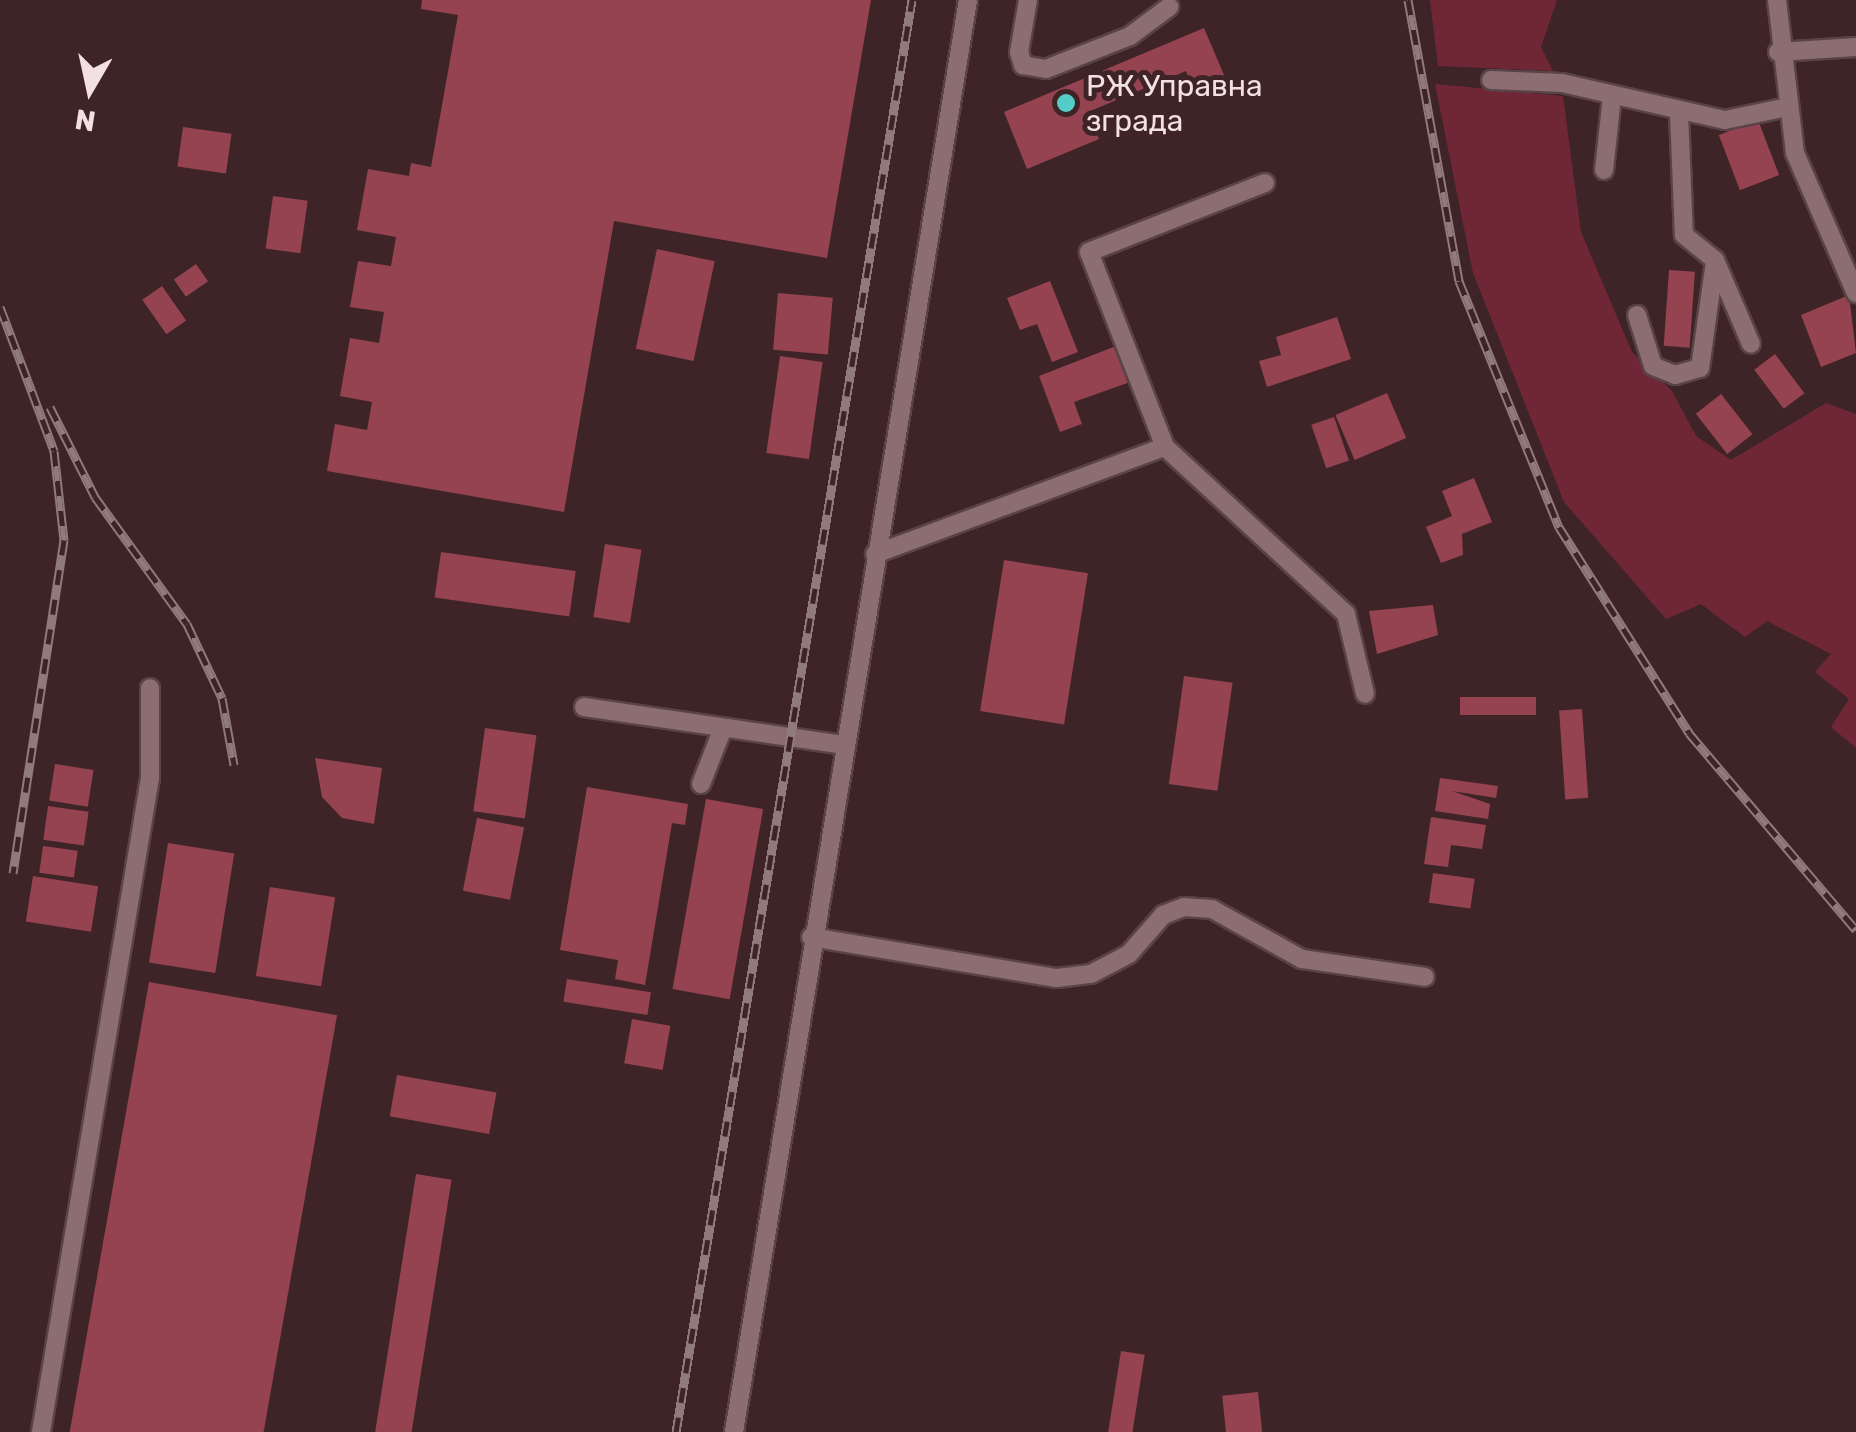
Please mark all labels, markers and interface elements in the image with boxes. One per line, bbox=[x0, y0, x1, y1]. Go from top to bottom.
north arrow bbox=[40, 40, 140, 140]
place label: РЖ Управна зграда bbox=[1086, 68, 1263, 138]
marker: РЖ Управна зграда bbox=[1055, 92, 1077, 114]
text: N bbox=[73, 102, 98, 138]

